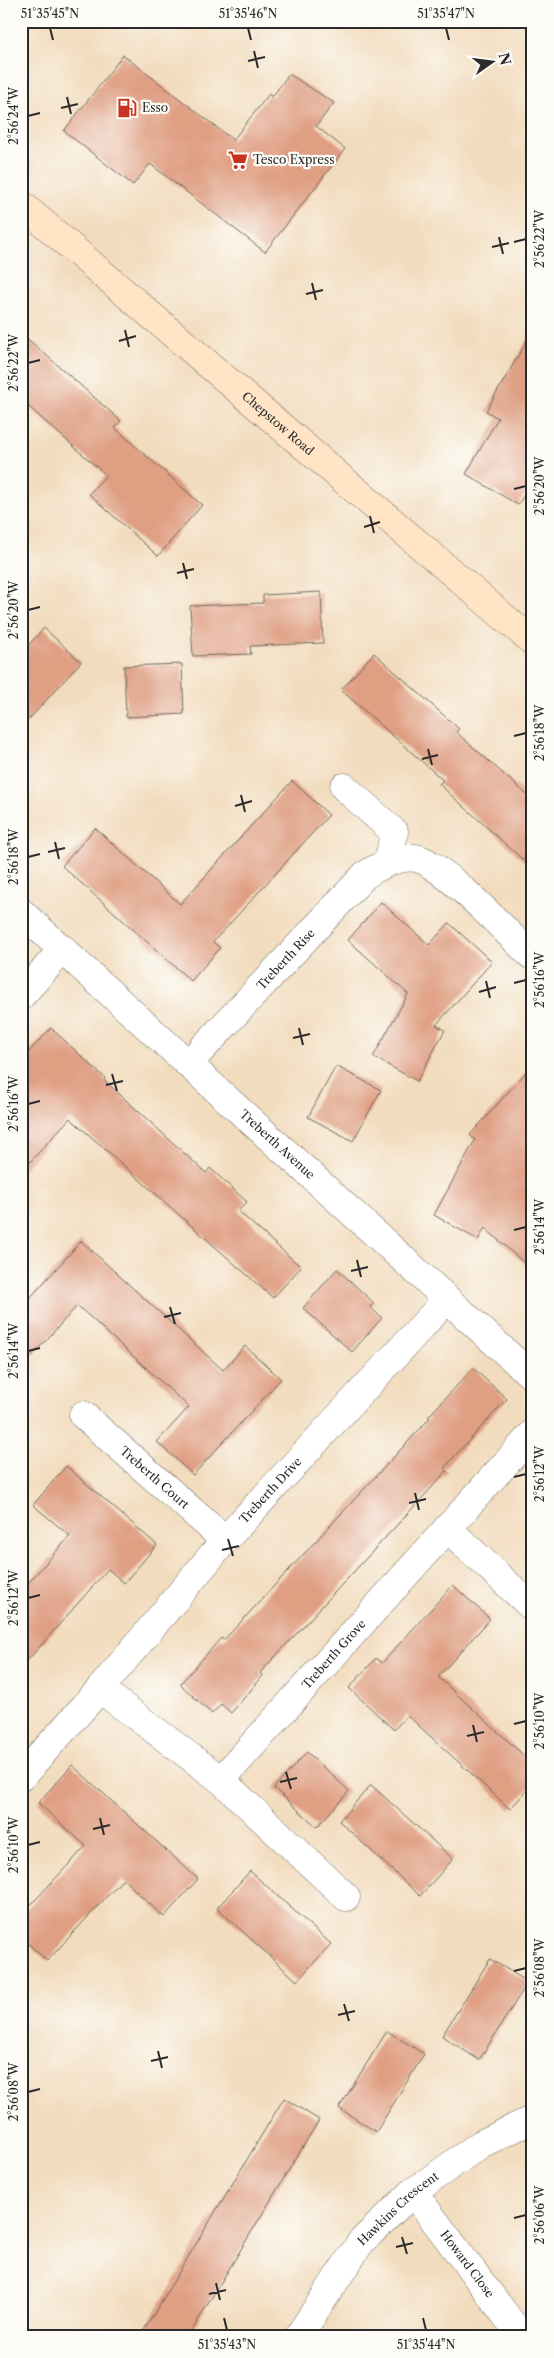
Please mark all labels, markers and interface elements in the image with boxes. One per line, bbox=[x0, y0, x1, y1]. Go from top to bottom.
text: 51°35'45"N bbox=[21, 6, 79, 21]
text: 51°35'46"N bbox=[219, 6, 277, 21]
text: 51°35'47"N bbox=[417, 6, 475, 21]
north arrow bbox=[466, 38, 516, 88]
text: N bbox=[494, 51, 515, 67]
text: 2°56'24"W bbox=[6, 86, 21, 145]
fuel station icon: Esso bbox=[116, 97, 138, 119]
place label: Esso bbox=[142, 100, 168, 115]
supermarket icon: Tesco Express bbox=[227, 149, 249, 171]
place label: Tesco Express bbox=[253, 152, 334, 167]
text: 2°56'22"W bbox=[532, 209, 547, 268]
text: 2°56'22"W bbox=[6, 333, 21, 392]
street label: Chepstow Road bbox=[239, 388, 318, 459]
text: 2°56'20"W bbox=[532, 456, 547, 515]
text: 2°56'20"W bbox=[6, 580, 21, 639]
text: 2°56'18"W bbox=[532, 704, 547, 761]
text: 2°56'18"W bbox=[6, 828, 21, 885]
street label: Treberth Rise bbox=[253, 925, 318, 993]
text: 2°56'16"W bbox=[532, 951, 547, 1008]
text: 2°56'16"W bbox=[6, 1075, 21, 1132]
street label: Treberth Avenue bbox=[237, 1106, 318, 1182]
text: 2°56'14"W bbox=[532, 1198, 547, 1255]
text: 2°56'14"W bbox=[6, 1322, 21, 1379]
street label: Treberth Court bbox=[117, 1443, 193, 1512]
text: 2°56'12"W bbox=[532, 1445, 547, 1502]
street label: Treberth Drive bbox=[236, 1454, 305, 1527]
text: 2°56'12"W bbox=[6, 1569, 21, 1626]
street label: Treberth Grove bbox=[298, 1616, 369, 1692]
text: 2°56'10"W bbox=[532, 1692, 547, 1750]
text: 2°56'10"W bbox=[6, 1816, 21, 1874]
text: 2°56'08"W bbox=[532, 1938, 547, 1998]
text: 2°56'08"W bbox=[6, 2062, 21, 2122]
street label: Hawkins Crescent bbox=[354, 2168, 442, 2248]
text: 2°56'06"W bbox=[532, 2185, 547, 2244]
street label: Howard Close bbox=[437, 2227, 498, 2301]
text: 51°35'43"N bbox=[198, 2337, 256, 2352]
text: 51°35'44"N bbox=[397, 2337, 455, 2352]

